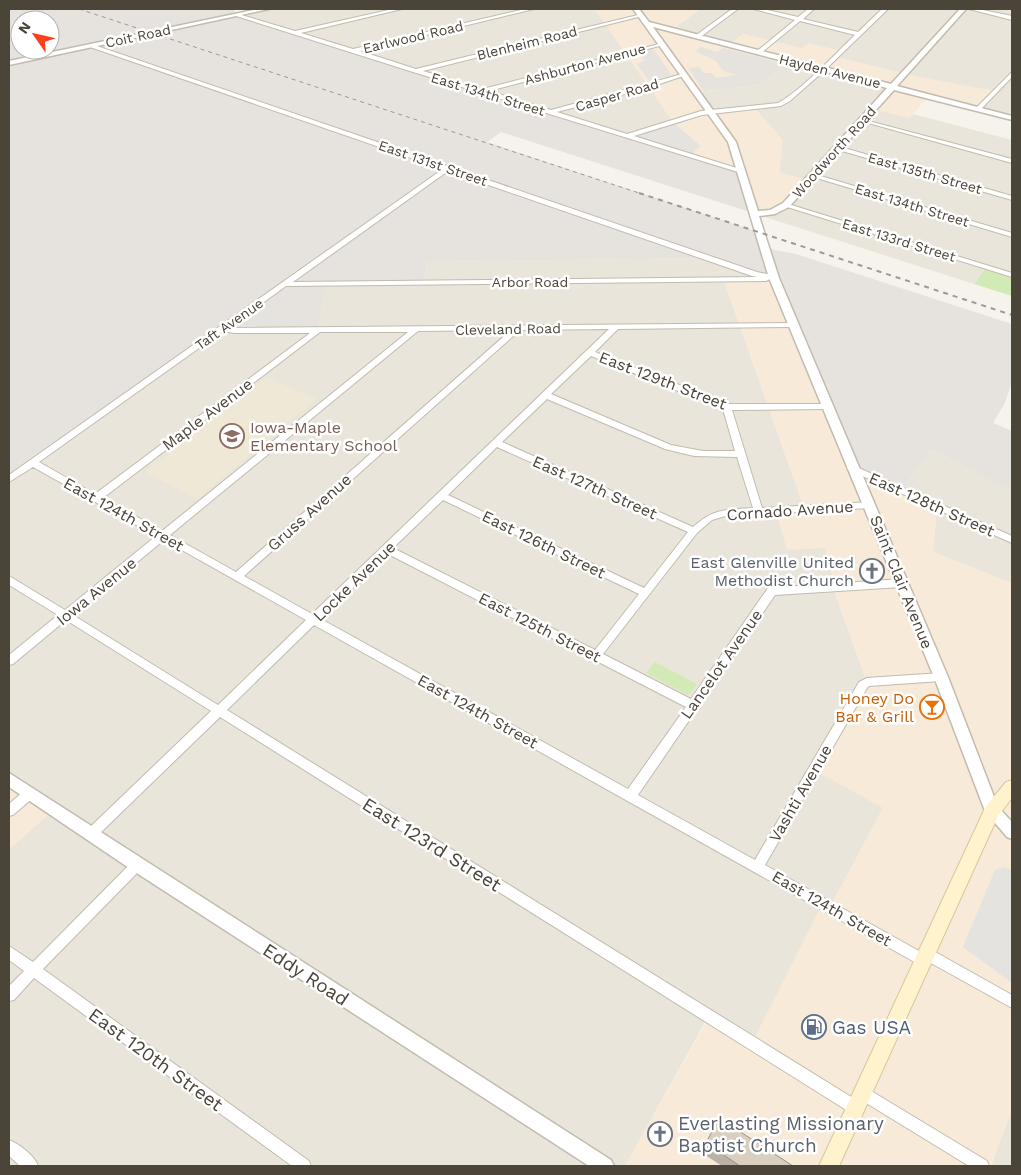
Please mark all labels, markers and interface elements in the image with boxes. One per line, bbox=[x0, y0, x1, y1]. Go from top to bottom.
north arrow bbox=[10, 10, 60, 60]
street label: Earlwood Road bbox=[361, 18, 465, 56]
text: N bbox=[15, 19, 34, 37]
street label: Coit Road bbox=[104, 21, 172, 51]
street label: Blenheim Road bbox=[475, 23, 579, 63]
street label: Ashburton Avenue bbox=[523, 40, 647, 88]
street label: Hayden Avenue bbox=[778, 51, 882, 91]
street label: East 134th Street bbox=[429, 69, 547, 119]
street label: Casper Road bbox=[573, 75, 661, 115]
street label: Woodworth Road bbox=[789, 103, 879, 201]
street label: East 131st Street bbox=[377, 137, 490, 189]
street label: East 135th Street bbox=[866, 149, 984, 197]
street label: East 134th Street bbox=[853, 180, 971, 230]
street label: East 133rd Street bbox=[840, 215, 958, 265]
street label: Arbor Road bbox=[492, 274, 568, 290]
street label: Taft Avenue bbox=[192, 295, 266, 353]
street label: Cleveland Road bbox=[455, 320, 561, 338]
street label: East 129th Street bbox=[596, 347, 730, 414]
street label: Maple Avenue bbox=[158, 374, 256, 455]
place label: Iowa-Maple Elementary School bbox=[250, 418, 398, 455]
school or university icon: Iowa-Maple Elementary School bbox=[219, 423, 245, 449]
street label: East 127th Street bbox=[530, 452, 660, 524]
street label: East 128th Street bbox=[866, 468, 998, 541]
street label: Gruss Avenue bbox=[263, 470, 355, 555]
street label: East 124th Street bbox=[60, 473, 187, 556]
street label: Cornado Avenue bbox=[726, 497, 854, 524]
street label: East 126th Street bbox=[479, 506, 609, 583]
street label: Saint Clair Avenue bbox=[866, 513, 937, 652]
street label: Locke Avenue bbox=[309, 537, 400, 625]
street label: Iowa Avenue bbox=[53, 553, 140, 629]
place label: East Glenville United Methodist Church bbox=[690, 553, 854, 590]
church icon: East Glenville United Methodist Church bbox=[859, 558, 885, 584]
street label: East 125th Street bbox=[475, 588, 604, 667]
street label: Lancelot Avenue bbox=[677, 606, 766, 723]
street label: East 124th Street bbox=[414, 670, 541, 753]
place label: Honey Do Bar & Grill bbox=[835, 689, 914, 726]
bar icon: Honey Do Bar & Grill bbox=[919, 694, 945, 720]
street label: Vashti Avenue bbox=[765, 741, 836, 845]
street label: East 123rd Street bbox=[358, 792, 506, 896]
street label: East 124th Street bbox=[769, 867, 895, 950]
street label: Eddy Road bbox=[258, 938, 353, 1011]
street label: East 120th Street bbox=[84, 1003, 227, 1116]
fuel station icon: Gas USA bbox=[801, 1014, 827, 1040]
place label: Gas USA bbox=[832, 1016, 911, 1039]
place label: Everlasting Missionary Baptist Church bbox=[678, 1112, 884, 1157]
church icon: Everlasting Missionary Baptist Church bbox=[647, 1121, 673, 1147]

